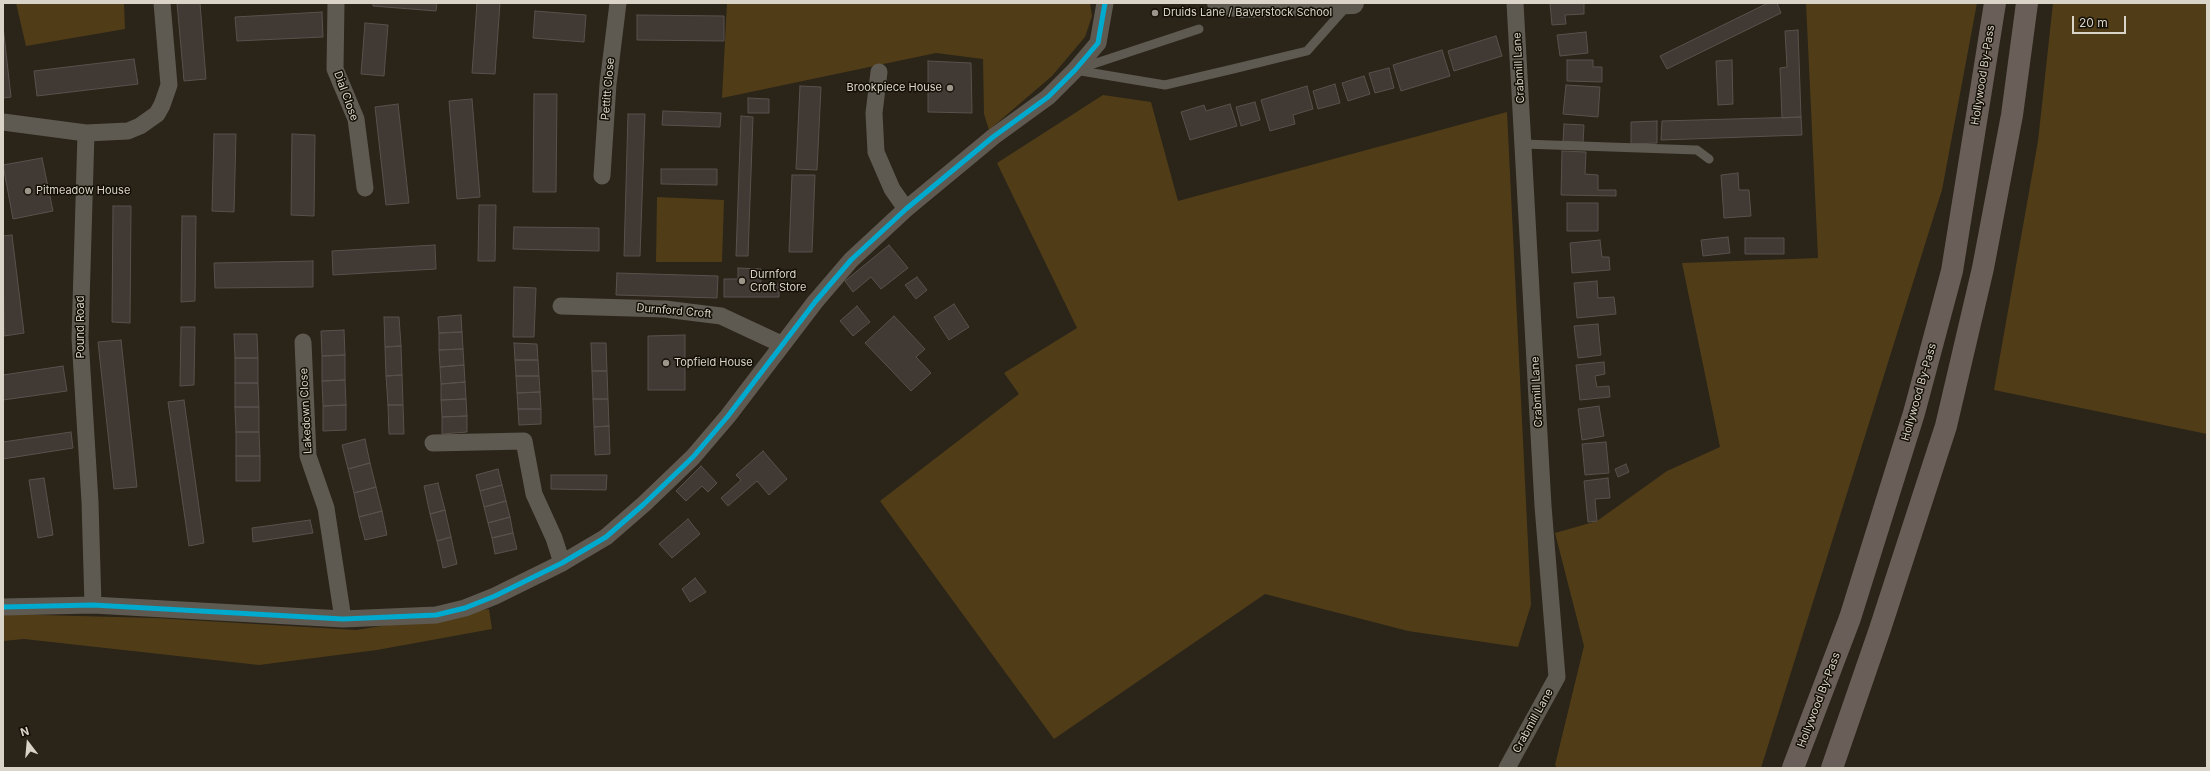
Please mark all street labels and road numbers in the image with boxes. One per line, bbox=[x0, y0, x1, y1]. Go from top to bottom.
street label: Hollywood By-Pass bbox=[1969, 24, 1997, 126]
street label: Crabmill Lane bbox=[1511, 32, 1527, 104]
street label: Pettitt Close bbox=[599, 57, 617, 121]
street label: Dial Close bbox=[331, 69, 361, 123]
street label: Pound Road bbox=[74, 296, 88, 358]
street label: Durnford Croft bbox=[636, 301, 712, 321]
street label: Hollywood By-Pass bbox=[1899, 342, 1939, 442]
street label: Crabmill Lane bbox=[1529, 356, 1545, 428]
street label: Lakedown Close bbox=[297, 368, 315, 454]
street label: Hollywood By-Pass bbox=[1795, 650, 1843, 750]
street label: Crabmill Lane bbox=[1510, 687, 1556, 755]

